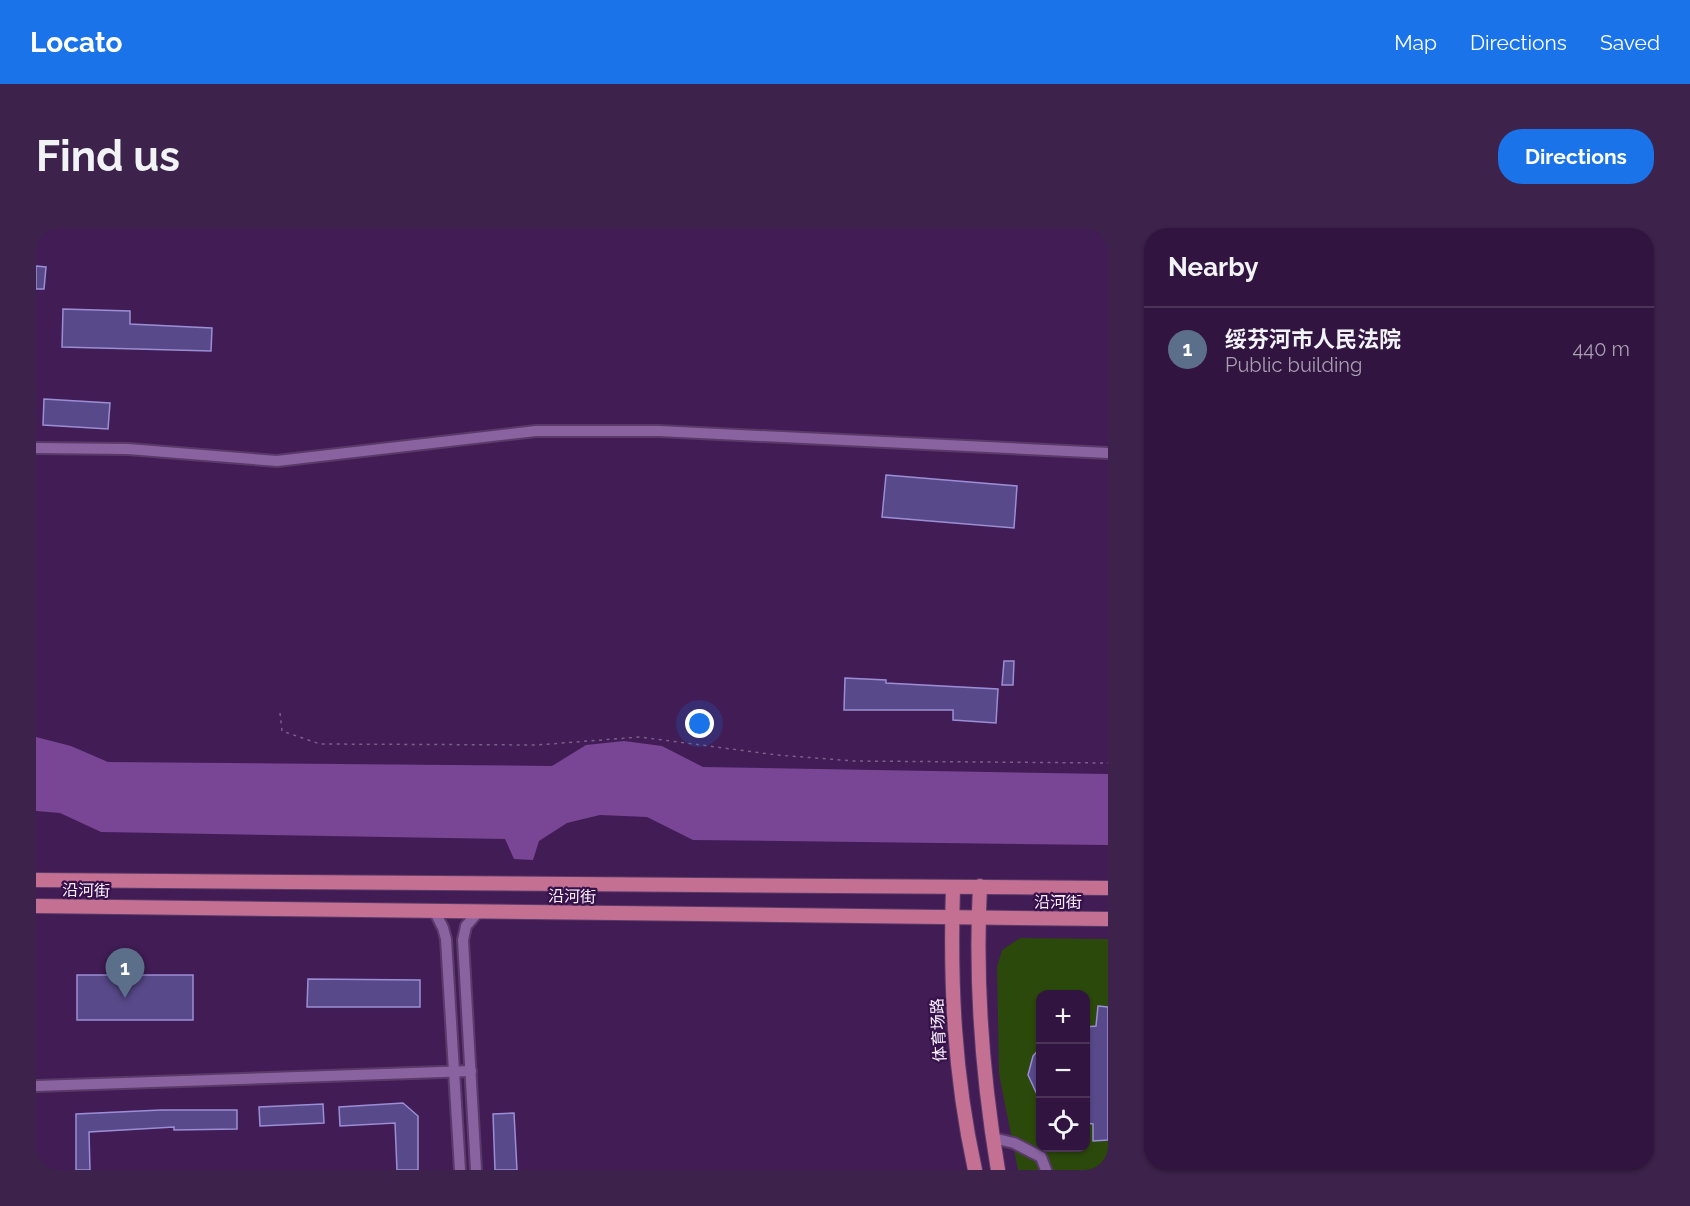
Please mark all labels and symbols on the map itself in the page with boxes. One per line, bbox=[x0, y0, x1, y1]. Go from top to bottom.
your location bbox=[685, 709, 714, 738]
street label: 沿河街 bbox=[62, 881, 110, 900]
street label: 沿河街 bbox=[548, 887, 596, 906]
street label: 沿河街 bbox=[1034, 893, 1082, 912]
pin: 1 bbox=[106, 948, 145, 998]
street label: 体育场路 bbox=[927, 998, 950, 1062]

